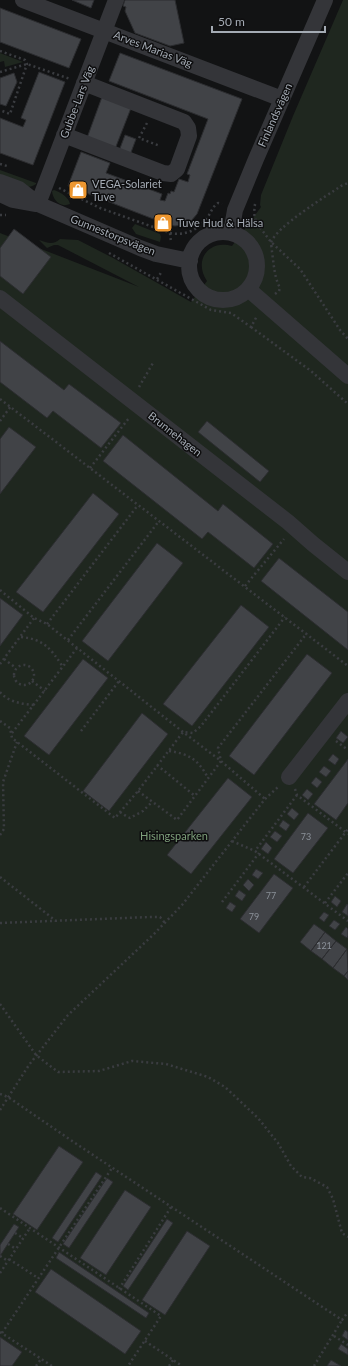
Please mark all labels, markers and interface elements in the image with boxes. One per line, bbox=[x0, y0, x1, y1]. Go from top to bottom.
scale bar bbox=[212, 8, 325, 34]
text: 50 m bbox=[218, 14, 245, 29]
street label: Arves Marias Väg bbox=[112, 28, 195, 70]
street label: Gubbe-Lars Väg bbox=[57, 64, 96, 140]
street label: Finlandsvägen bbox=[255, 81, 294, 149]
place label: VEGA-Solariet Tuve bbox=[92, 177, 162, 203]
shop icon: VEGA-Solariet Tuve bbox=[67, 179, 89, 201]
street label: Gunnestorpsvägen bbox=[69, 212, 158, 258]
shop icon: Tuve Hud & Hälsa bbox=[152, 212, 174, 234]
place label: Tuve Hud & Hälsa bbox=[177, 216, 263, 229]
street label: Brunnehagen bbox=[146, 409, 205, 459]
park label: Hisingsparken bbox=[140, 829, 208, 842]
house number: 73 bbox=[301, 831, 311, 842]
house number: 77 bbox=[266, 890, 276, 901]
house number: 79 bbox=[249, 911, 259, 922]
house number: 121 bbox=[316, 940, 332, 951]

